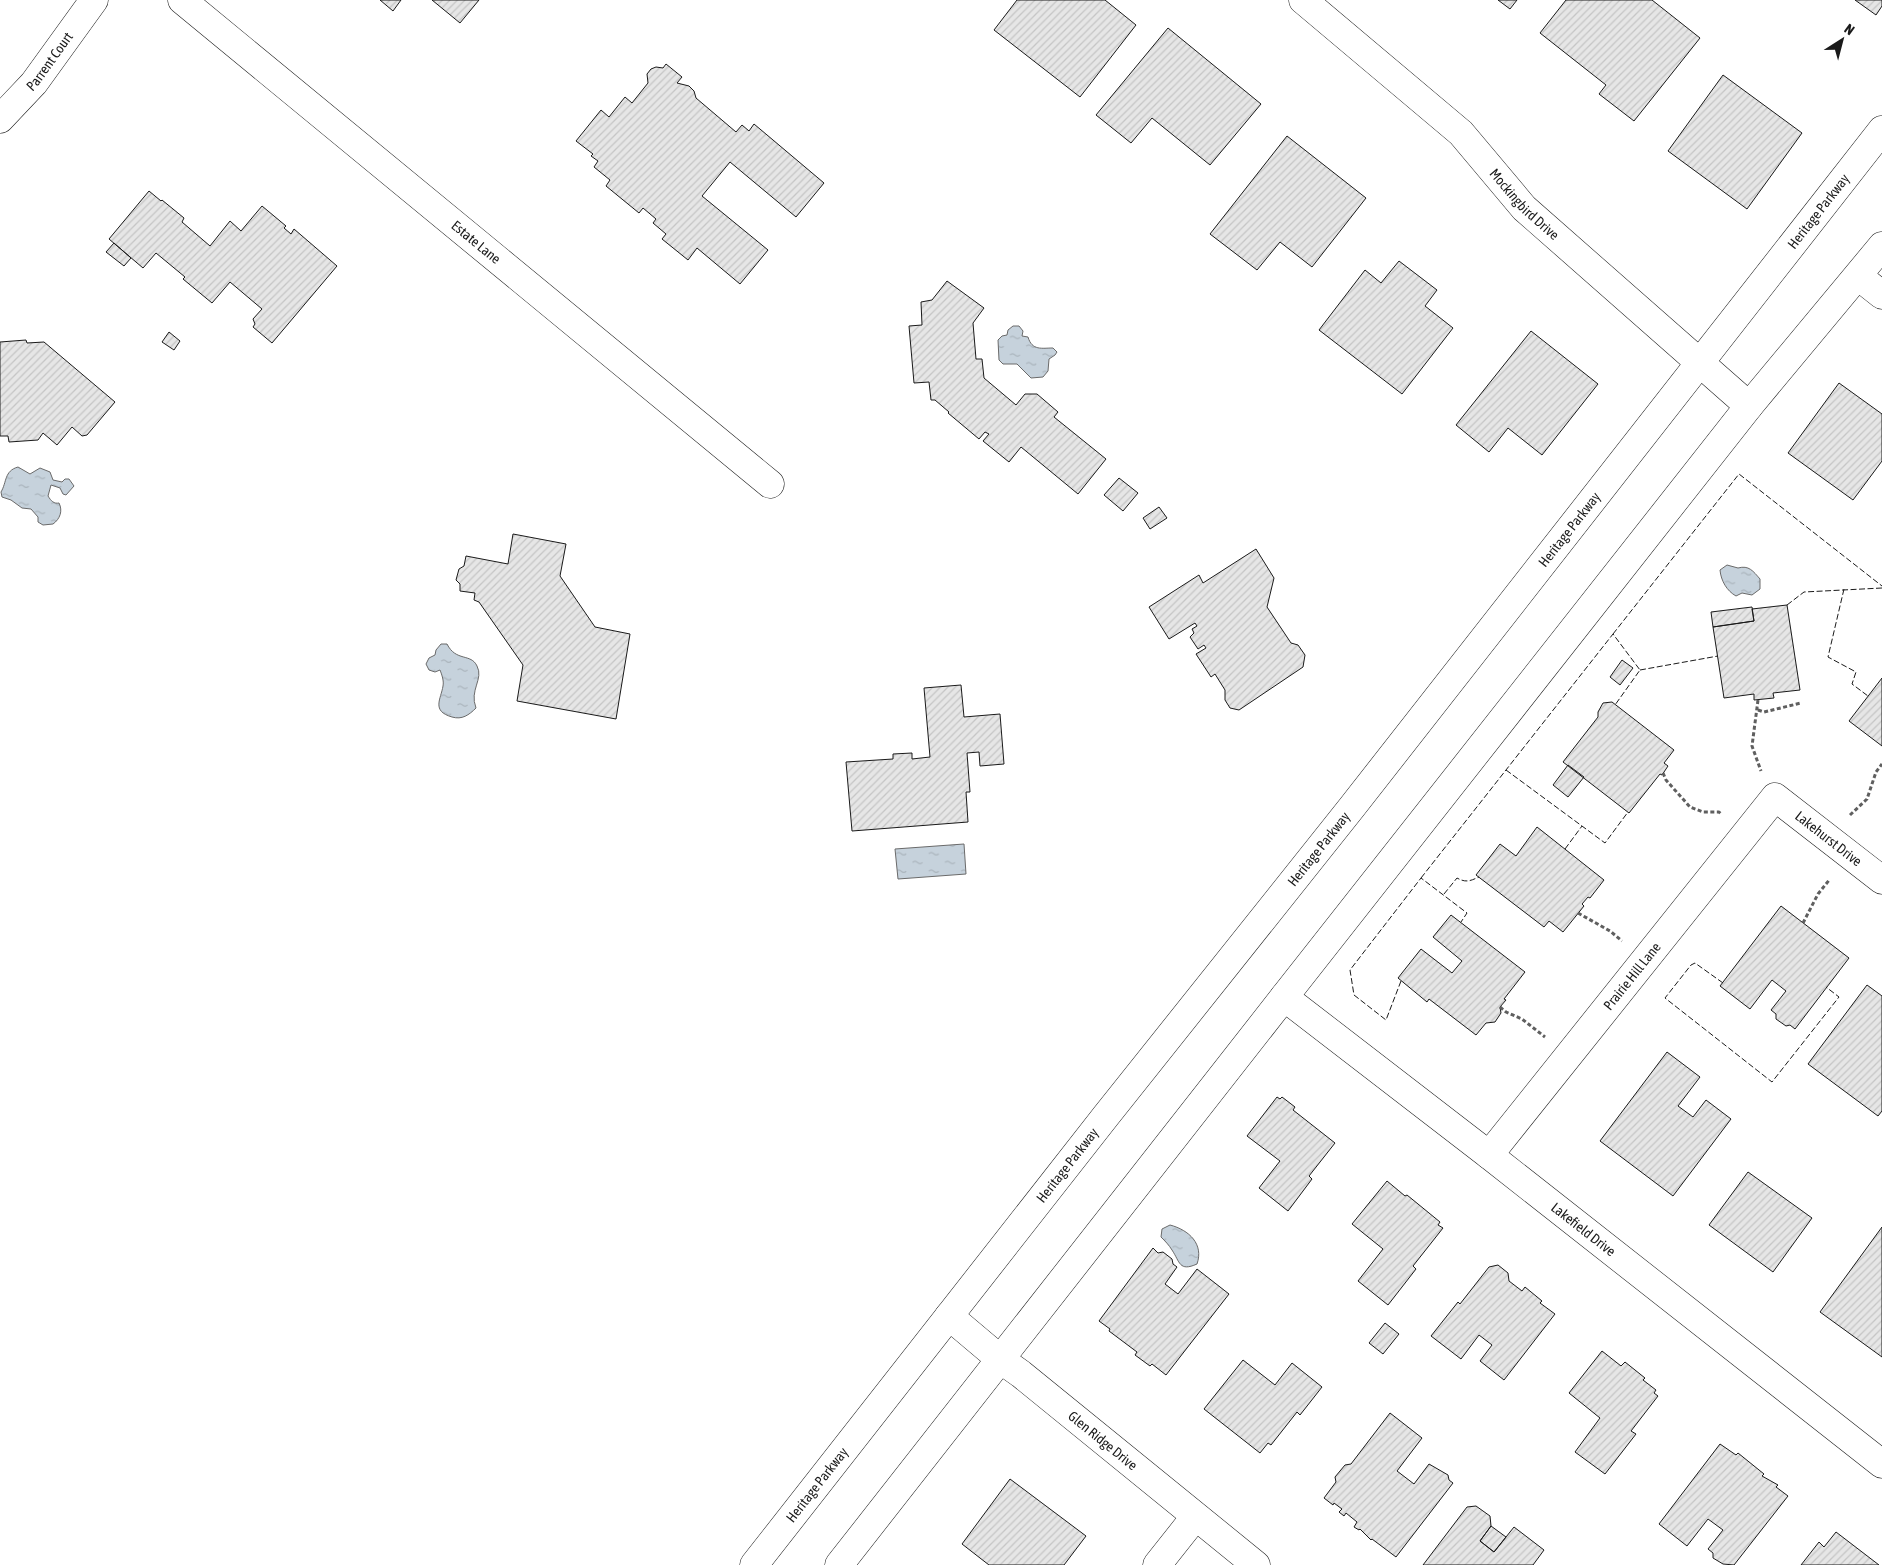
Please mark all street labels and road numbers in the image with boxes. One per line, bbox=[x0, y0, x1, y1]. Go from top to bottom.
street label: Parrent Court bbox=[23, 29, 76, 94]
street label: Mockingbird Drive bbox=[1486, 165, 1562, 243]
street label: Heritage Parkway bbox=[1784, 171, 1853, 252]
street label: Estate Lane bbox=[448, 217, 504, 267]
street label: Heritage Parkway bbox=[1535, 489, 1604, 570]
street label: Heritage Parkway bbox=[1284, 808, 1353, 889]
street label: Lakehurst Drive bbox=[1792, 808, 1865, 869]
street label: Prairie Hill Lane bbox=[1600, 939, 1664, 1013]
street label: Heritage Parkway bbox=[1033, 1124, 1102, 1206]
street label: Lakefield Drive bbox=[1548, 1199, 1619, 1259]
street label: Glen Ridge Drive bbox=[1065, 1408, 1141, 1473]
street label: Heritage Parkway bbox=[783, 1444, 851, 1525]

